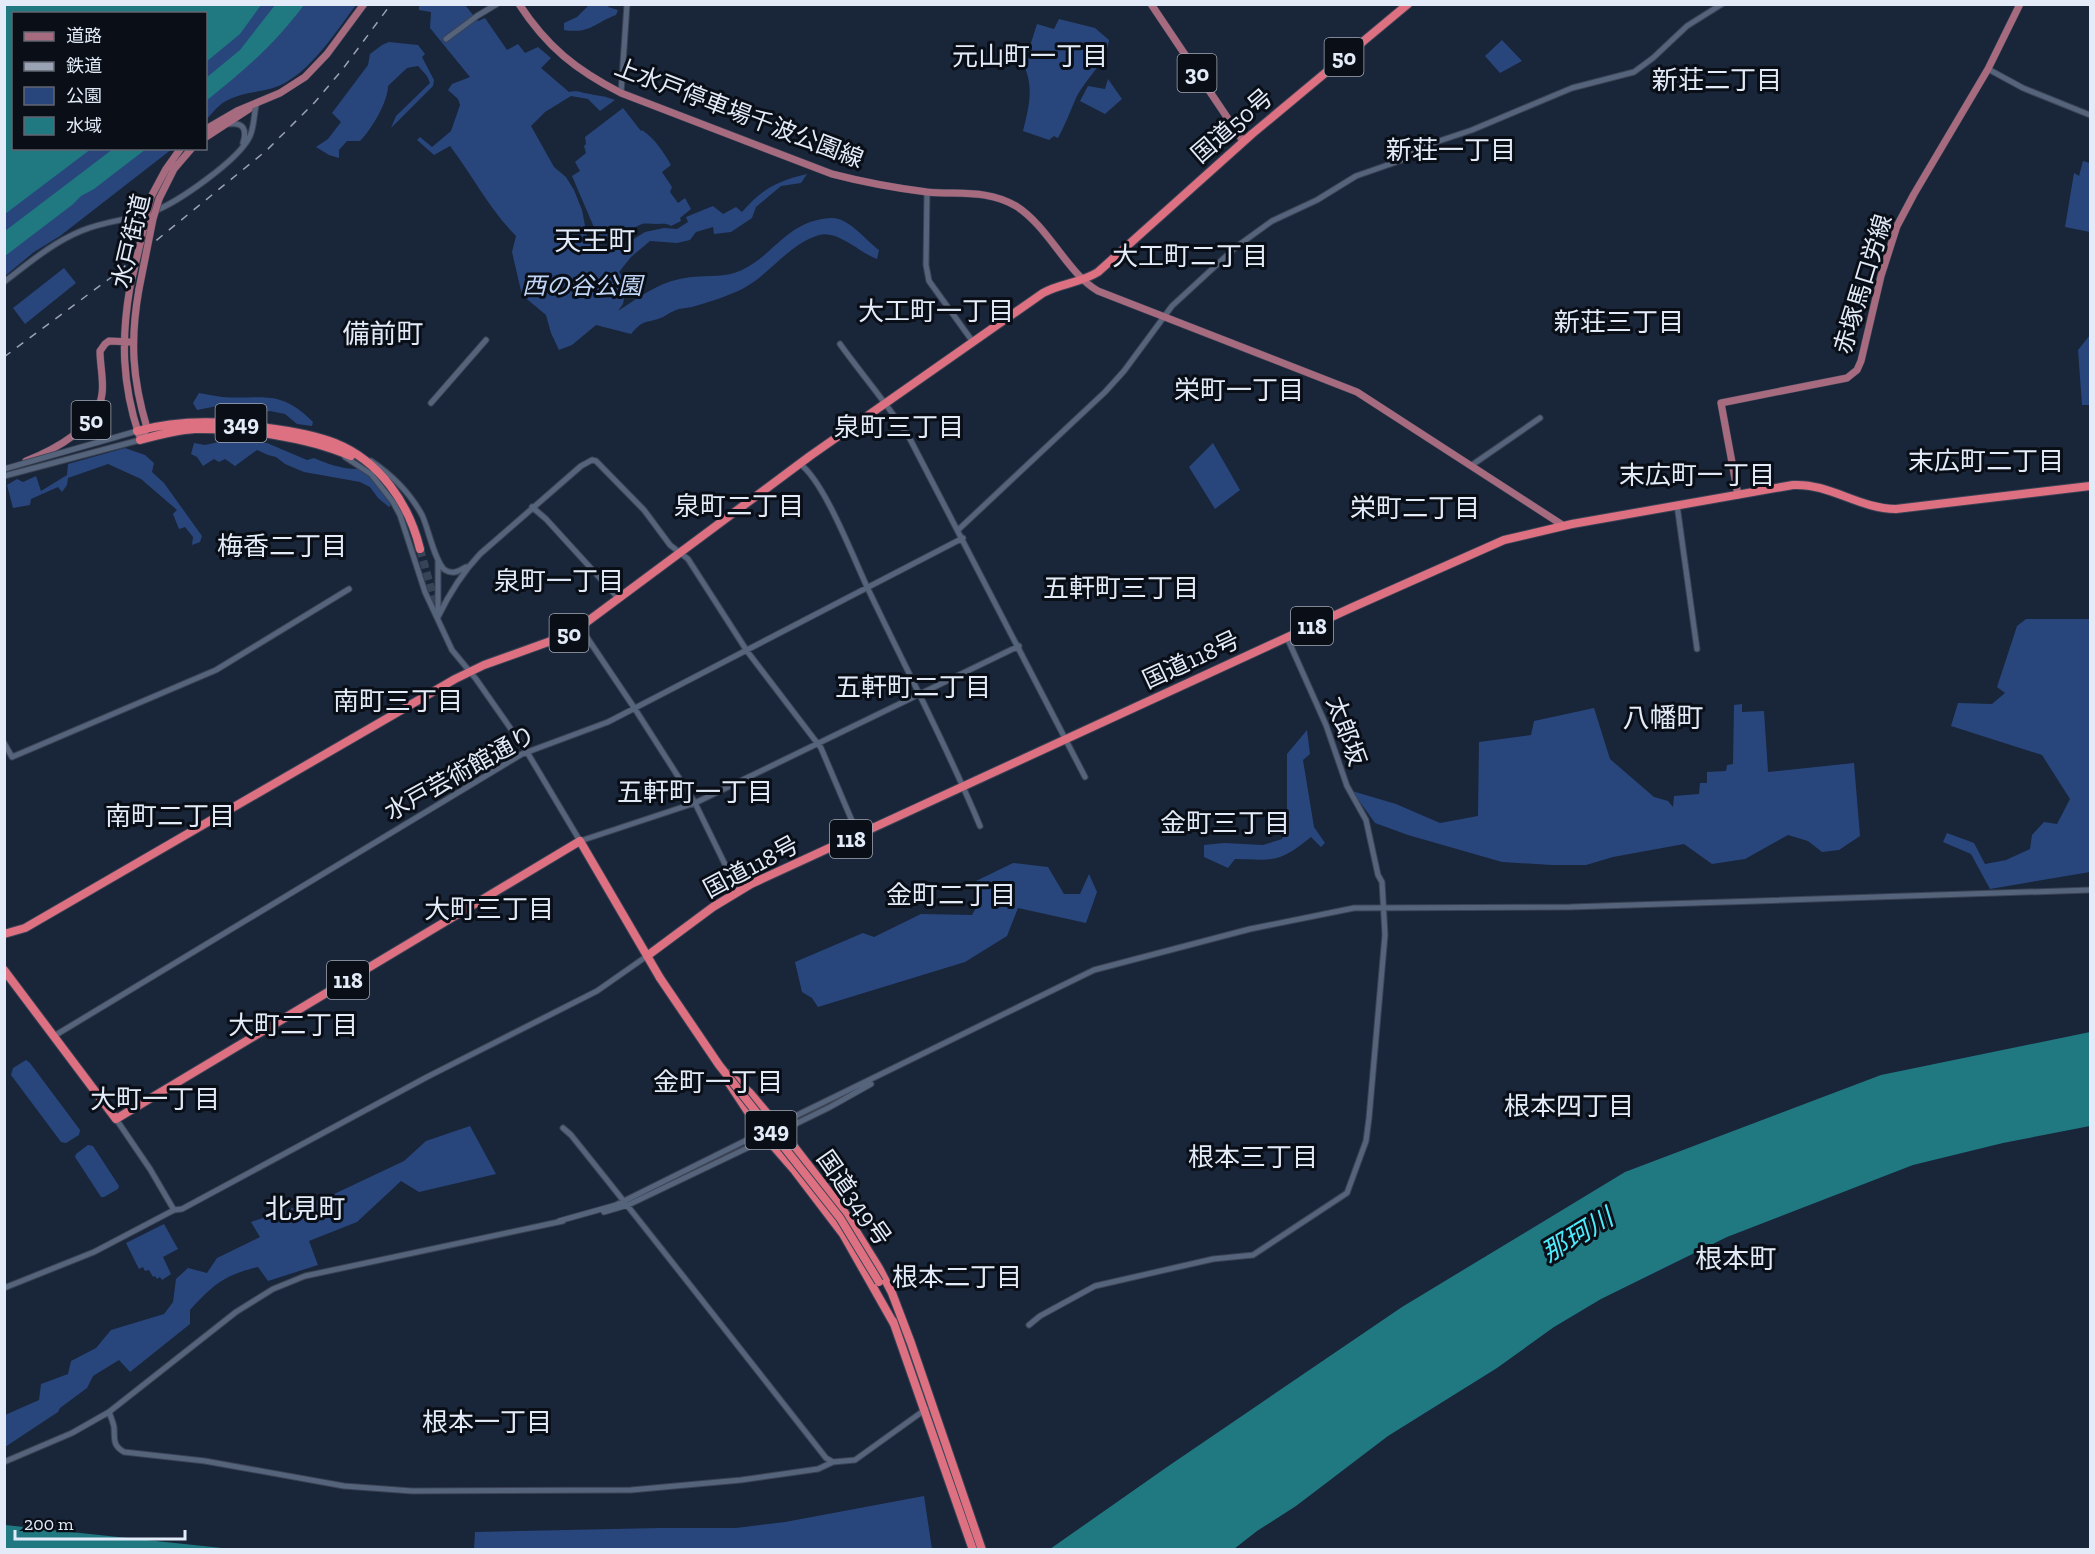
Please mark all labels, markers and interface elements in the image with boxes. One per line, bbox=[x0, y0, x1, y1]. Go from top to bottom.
legend bbox=[12, 12, 207, 150]
text: 道路 bbox=[66, 25, 102, 47]
road number: 50 bbox=[1324, 38, 1364, 76]
district label: 元山町一丁目 bbox=[952, 40, 1108, 72]
street label: 上水戸停車場千波公園線 bbox=[611, 52, 868, 173]
road number: 30 bbox=[1178, 54, 1216, 92]
text: 鉄道 bbox=[66, 55, 102, 77]
district label: 新荘二丁目 bbox=[1652, 64, 1782, 96]
street label: 国道50号 bbox=[1185, 82, 1278, 169]
text: 公園 bbox=[66, 85, 102, 107]
text: 水域 bbox=[66, 115, 102, 137]
district label: 新荘一丁目 bbox=[1386, 134, 1516, 166]
street label: 水戸街道 bbox=[106, 191, 155, 291]
street label: 赤塚馬口労線 bbox=[1828, 211, 1897, 357]
district label: 天王町 bbox=[555, 225, 636, 257]
district label: 大工町二丁目 bbox=[1112, 240, 1268, 272]
park label: 西の谷公園 bbox=[522, 271, 645, 300]
district label: 大工町一丁目 bbox=[858, 295, 1014, 327]
district label: 新荘三丁目 bbox=[1554, 306, 1684, 338]
district label: 備前町 bbox=[343, 318, 424, 350]
district label: 栄町一丁目 bbox=[1174, 374, 1304, 406]
road number: 50 bbox=[72, 401, 110, 439]
road number: 349 bbox=[216, 404, 266, 442]
district label: 泉町三丁目 bbox=[834, 411, 964, 443]
district label: 末広町二丁目 bbox=[1908, 445, 2064, 477]
district label: 末広町一丁目 bbox=[1619, 459, 1775, 491]
district label: 泉町二丁目 bbox=[674, 490, 804, 522]
district label: 栄町二丁目 bbox=[1350, 492, 1480, 524]
district label: 梅香二丁目 bbox=[217, 530, 347, 562]
district label: 泉町一丁目 bbox=[494, 565, 624, 597]
district label: 五軒町三丁目 bbox=[1043, 572, 1199, 604]
road number: 118 bbox=[1291, 607, 1333, 645]
road number: 50 bbox=[550, 614, 588, 652]
street label: 国道118号 bbox=[1138, 625, 1244, 695]
district label: 五軒町二丁目 bbox=[835, 671, 991, 703]
district label: 南町三丁目 bbox=[333, 685, 463, 717]
street label: 太郎坂 bbox=[1321, 692, 1372, 770]
district label: 八幡町 bbox=[1623, 702, 1704, 734]
street label: 水戸芸術館通り bbox=[379, 719, 540, 826]
district label: 五軒町一丁目 bbox=[617, 776, 773, 808]
district label: 南町二丁目 bbox=[105, 800, 235, 832]
district label: 金町三丁目 bbox=[1160, 807, 1290, 839]
road number: 118 bbox=[830, 820, 872, 858]
street label: 国道118号 bbox=[698, 829, 803, 904]
district label: 金町二丁目 bbox=[886, 879, 1016, 911]
district label: 大町三丁目 bbox=[424, 893, 554, 925]
road number: 118 bbox=[327, 961, 369, 999]
district label: 大町二丁目 bbox=[228, 1009, 358, 1041]
district label: 金町一丁目 bbox=[653, 1066, 783, 1098]
district label: 大町一丁目 bbox=[90, 1083, 220, 1115]
district label: 根本四丁目 bbox=[1504, 1090, 1634, 1122]
road number: 349 bbox=[746, 1111, 796, 1149]
district label: 根本三丁目 bbox=[1188, 1141, 1318, 1173]
street label: 国道349号 bbox=[811, 1145, 898, 1251]
district label: 北見町 bbox=[265, 1193, 346, 1225]
water label: 那珂川 bbox=[1535, 1200, 1621, 1269]
district label: 根本町 bbox=[1696, 1243, 1777, 1275]
district label: 根本二丁目 bbox=[892, 1261, 1022, 1293]
district label: 根本一丁目 bbox=[422, 1406, 552, 1438]
scale bar bbox=[15, 1503, 184, 1541]
text: 200 m bbox=[24, 1513, 74, 1535]

